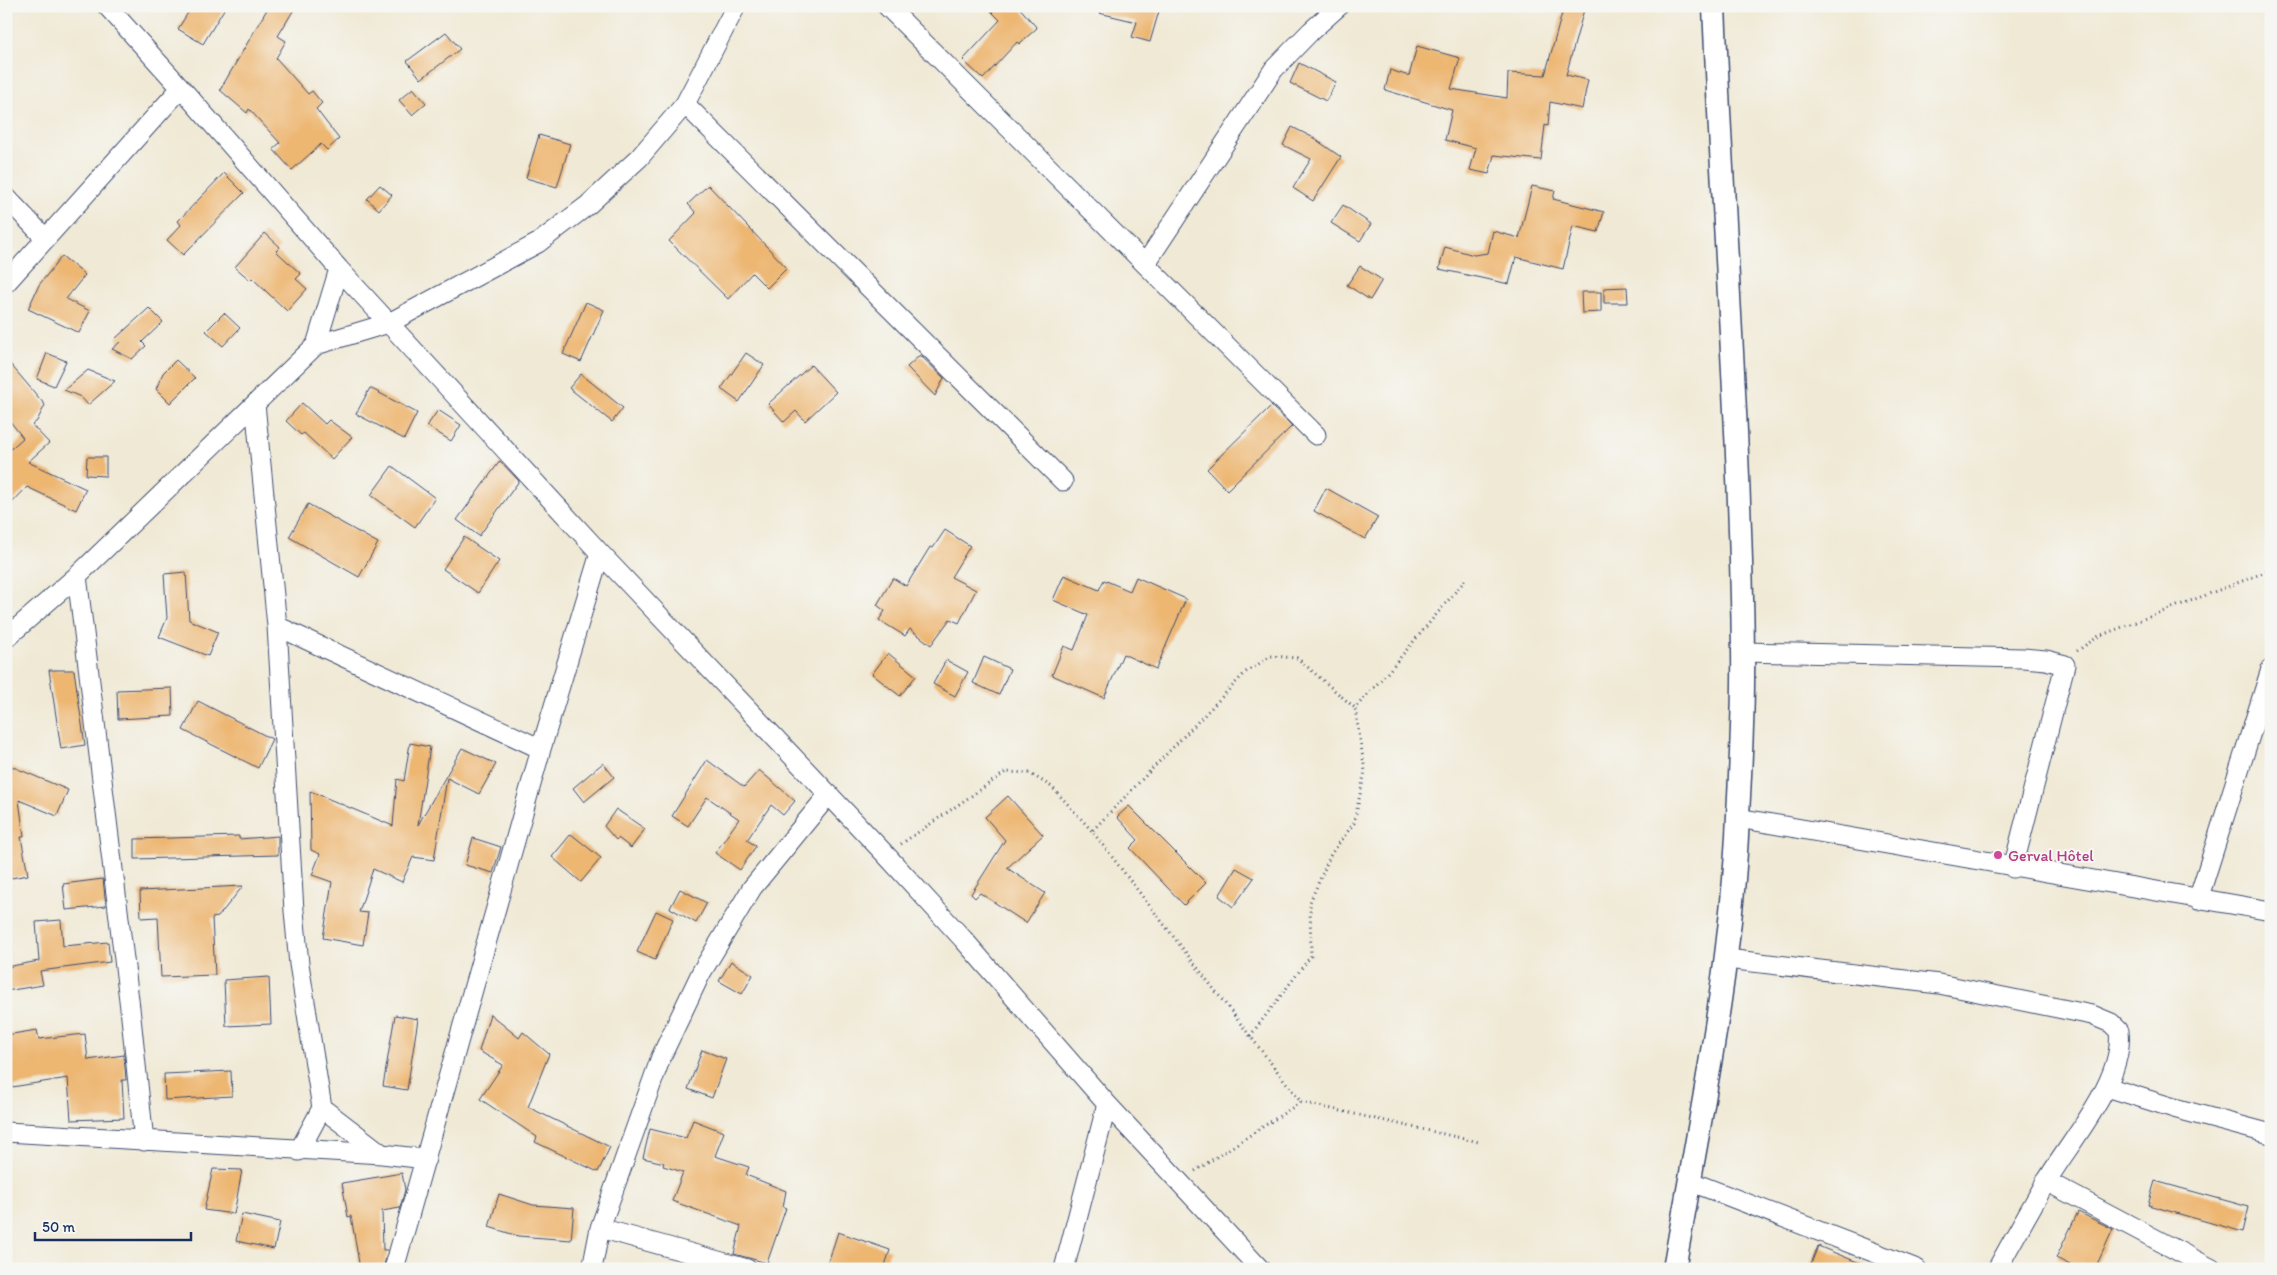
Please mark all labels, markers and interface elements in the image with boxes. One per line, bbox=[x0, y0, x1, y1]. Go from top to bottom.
place label: Gerval Hôtel bbox=[2008, 846, 2094, 865]
marker: Gerval Hôtel bbox=[1992, 849, 2004, 861]
scale bar bbox=[35, 1210, 191, 1242]
text: 50 m bbox=[42, 1218, 75, 1236]

